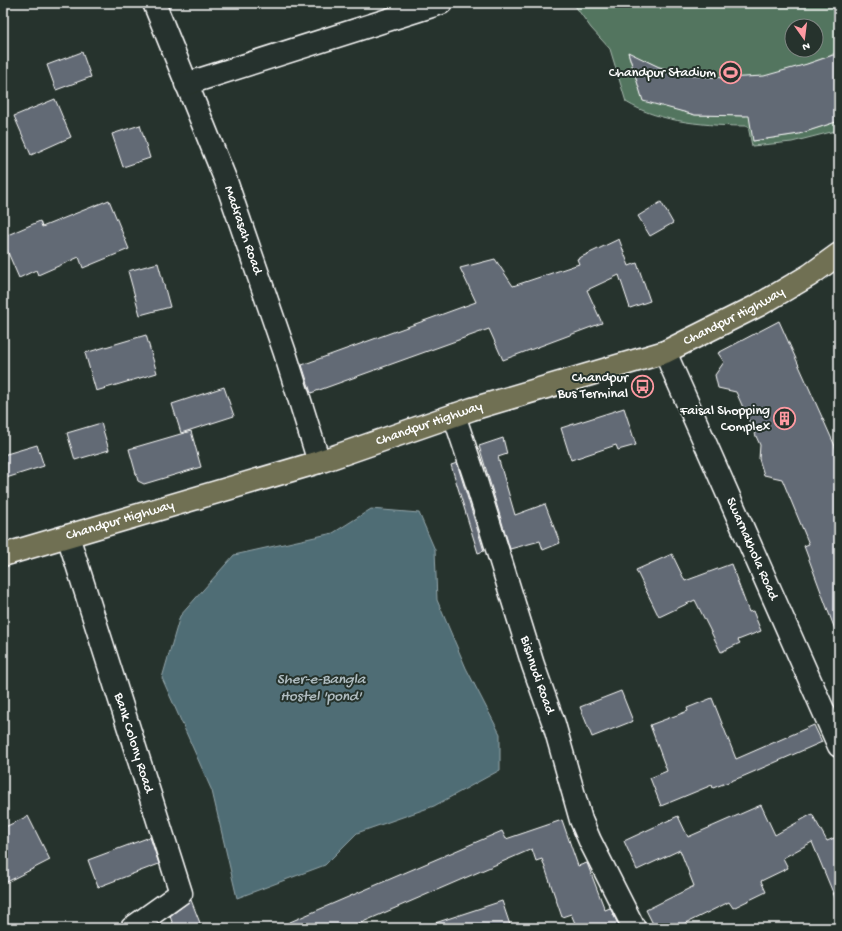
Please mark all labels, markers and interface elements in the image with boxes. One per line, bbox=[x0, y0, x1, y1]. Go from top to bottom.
north arrow bbox=[784, 18, 824, 58]
text: N bbox=[801, 39, 811, 52]
sports icon: Chandpur Stadium bbox=[718, 60, 744, 86]
place label: Chandpur Stadium bbox=[609, 65, 716, 82]
street label: Madrasah Road bbox=[220, 184, 267, 279]
street label: Chandpur Highway bbox=[681, 283, 788, 350]
place label: Chandpur Bus Terminal bbox=[557, 370, 629, 403]
bus stop icon: Chandpur Bus Terminal bbox=[630, 373, 656, 399]
street label: Chandpur Highway bbox=[374, 398, 485, 450]
place label: Faisal Shopping Complex bbox=[679, 403, 771, 436]
building icon: Faisal Shopping Complex bbox=[772, 406, 798, 432]
street label: Swarnakhola Road bbox=[722, 495, 783, 604]
street label: Chandpur Highway bbox=[64, 497, 176, 544]
street label: Bishnudi Road bbox=[516, 633, 559, 718]
water label: Sher-e-Bangla Hostel 'pond' bbox=[277, 671, 367, 706]
street label: Bank Colony Road bbox=[109, 690, 158, 797]

